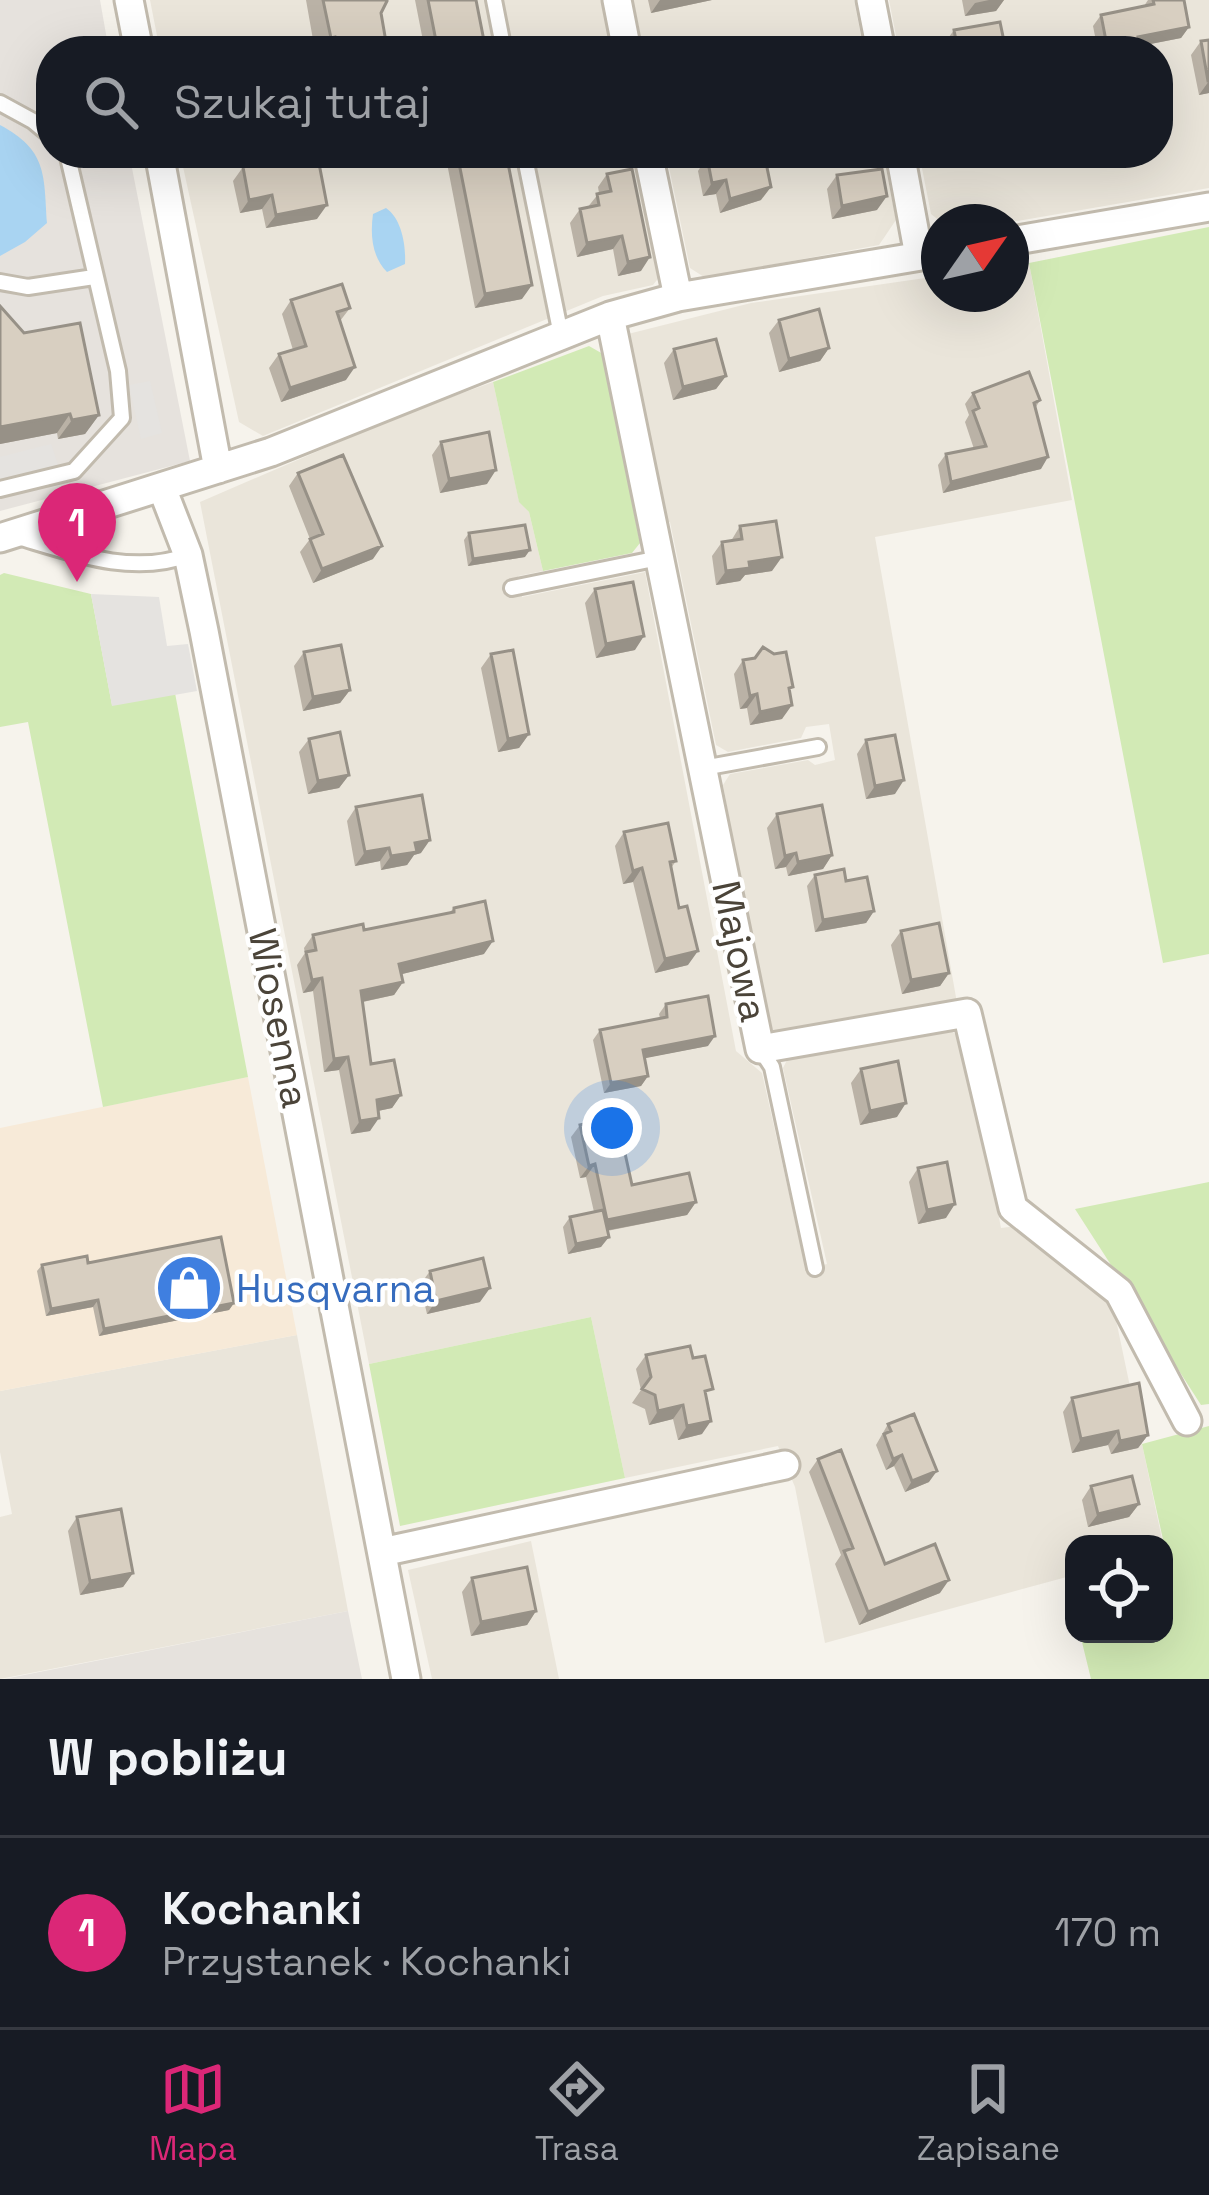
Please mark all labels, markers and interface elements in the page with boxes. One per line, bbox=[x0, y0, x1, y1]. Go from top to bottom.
search box bbox=[36, 36, 1173, 168]
icon: search bbox=[78, 69, 144, 135]
text: Szukaj tutaj bbox=[174, 74, 431, 131]
north arrow bbox=[921, 204, 1029, 312]
pin: 1 bbox=[38, 483, 116, 582]
street label: Majowa bbox=[701, 876, 779, 1026]
street label: Wiosenna bbox=[238, 924, 320, 1112]
your location bbox=[582, 1098, 642, 1158]
shop icon: Husqvarna bbox=[154, 1253, 224, 1323]
place label: Husqvarna bbox=[236, 1264, 435, 1313]
map controls bbox=[1065, 1535, 1173, 1643]
button: locate bbox=[1065, 1535, 1173, 1643]
text: W pobliżu bbox=[48, 1725, 288, 1790]
text: Kochanki bbox=[162, 1880, 362, 1937]
text: 1 bbox=[78, 1908, 96, 1957]
text: 170 m bbox=[1054, 1908, 1161, 1957]
text: Przystanek · Kochanki bbox=[162, 1937, 571, 1986]
tab: Mapa bbox=[149, 2056, 237, 2170]
tab: Trasa bbox=[535, 2056, 619, 2170]
tab: Zapisane bbox=[917, 2056, 1060, 2170]

